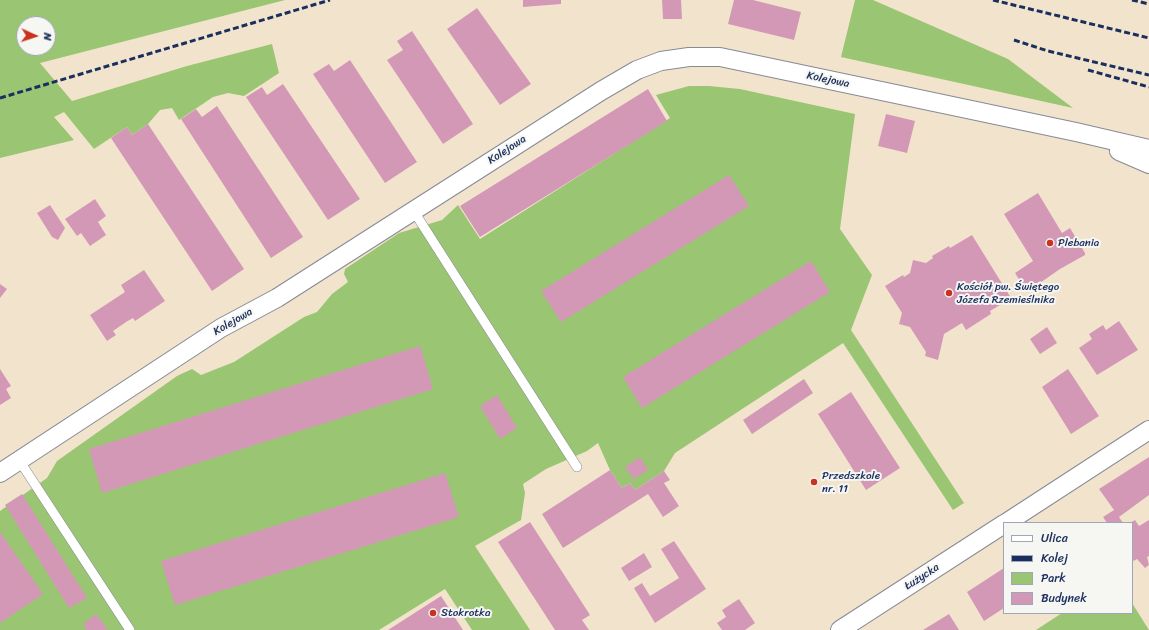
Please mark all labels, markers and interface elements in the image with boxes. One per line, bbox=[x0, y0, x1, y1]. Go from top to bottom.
north arrow bbox=[16, 16, 56, 56]
text: N bbox=[38, 32, 57, 41]
street label: Kolejowa bbox=[805, 69, 851, 91]
street label: Kolejowa bbox=[485, 133, 529, 167]
place label: Plebania bbox=[1058, 236, 1099, 250]
marker: Plebania bbox=[1045, 238, 1055, 248]
place label: Kościół pw. Świętego Józefa Rzemieślnika bbox=[957, 280, 1059, 306]
marker: Kościół pw. Świętego Józefa Rzemieślnika bbox=[944, 288, 954, 298]
street label: Kolejowa bbox=[211, 305, 255, 339]
place label: Przedszkole nr. 11 bbox=[822, 469, 880, 495]
marker: Przedszkole nr. 11 bbox=[809, 477, 819, 487]
legend bbox=[1003, 522, 1133, 614]
text: Ulica bbox=[1041, 527, 1068, 549]
text: Kolej bbox=[1041, 547, 1068, 569]
street label: Łużycka bbox=[902, 561, 942, 593]
text: Park bbox=[1041, 567, 1066, 589]
text: Budynek bbox=[1041, 587, 1087, 609]
place label: Stokrotka bbox=[441, 606, 490, 620]
marker: Stokrotka bbox=[428, 608, 438, 618]

